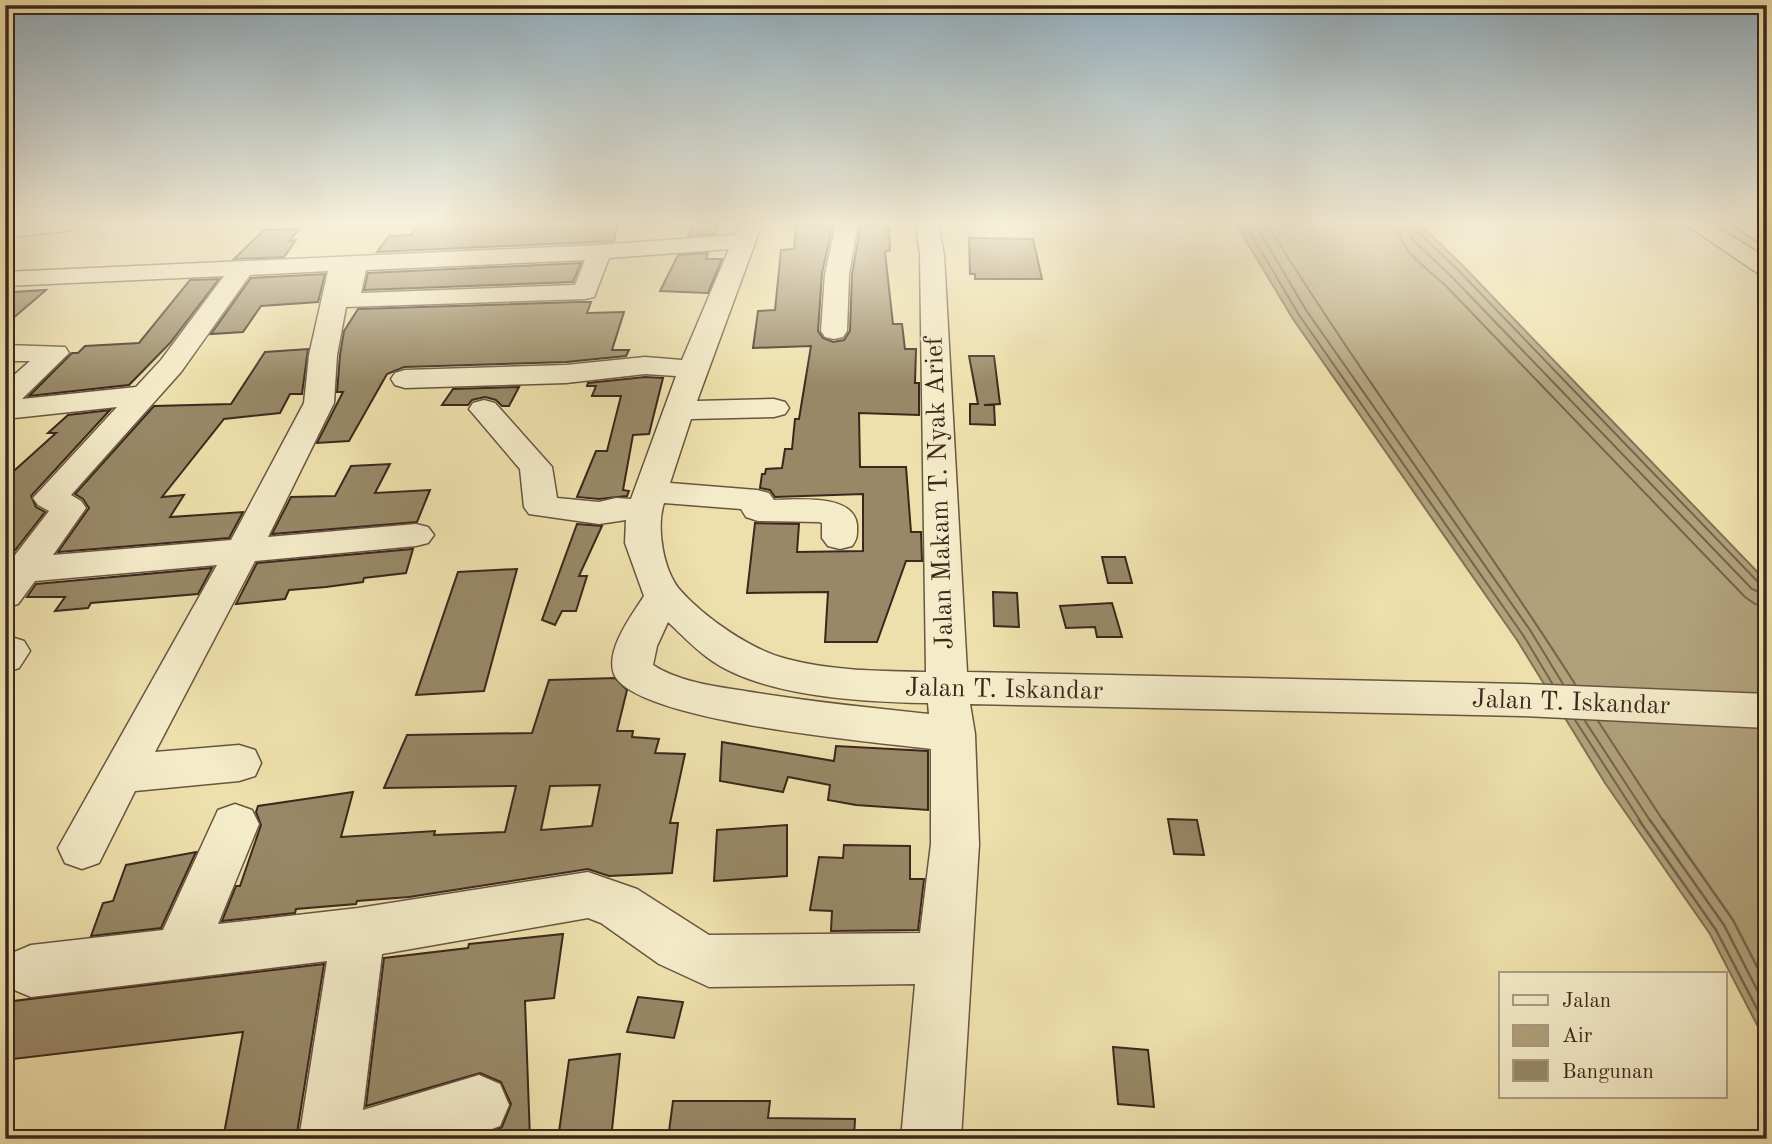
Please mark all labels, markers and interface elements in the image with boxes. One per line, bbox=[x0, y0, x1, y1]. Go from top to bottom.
street label: Jalan Makam T. Nyak Arief bbox=[921, 335, 958, 650]
street label: Jalan T. Iskandar bbox=[905, 675, 1104, 705]
street label: Jalan T. Iskandar bbox=[1471, 687, 1671, 719]
legend bbox=[1499, 972, 1726, 1098]
text: Jalan bbox=[1562, 991, 1611, 1012]
text: Air bbox=[1562, 1026, 1593, 1047]
text: Bangunan bbox=[1562, 1062, 1654, 1083]

